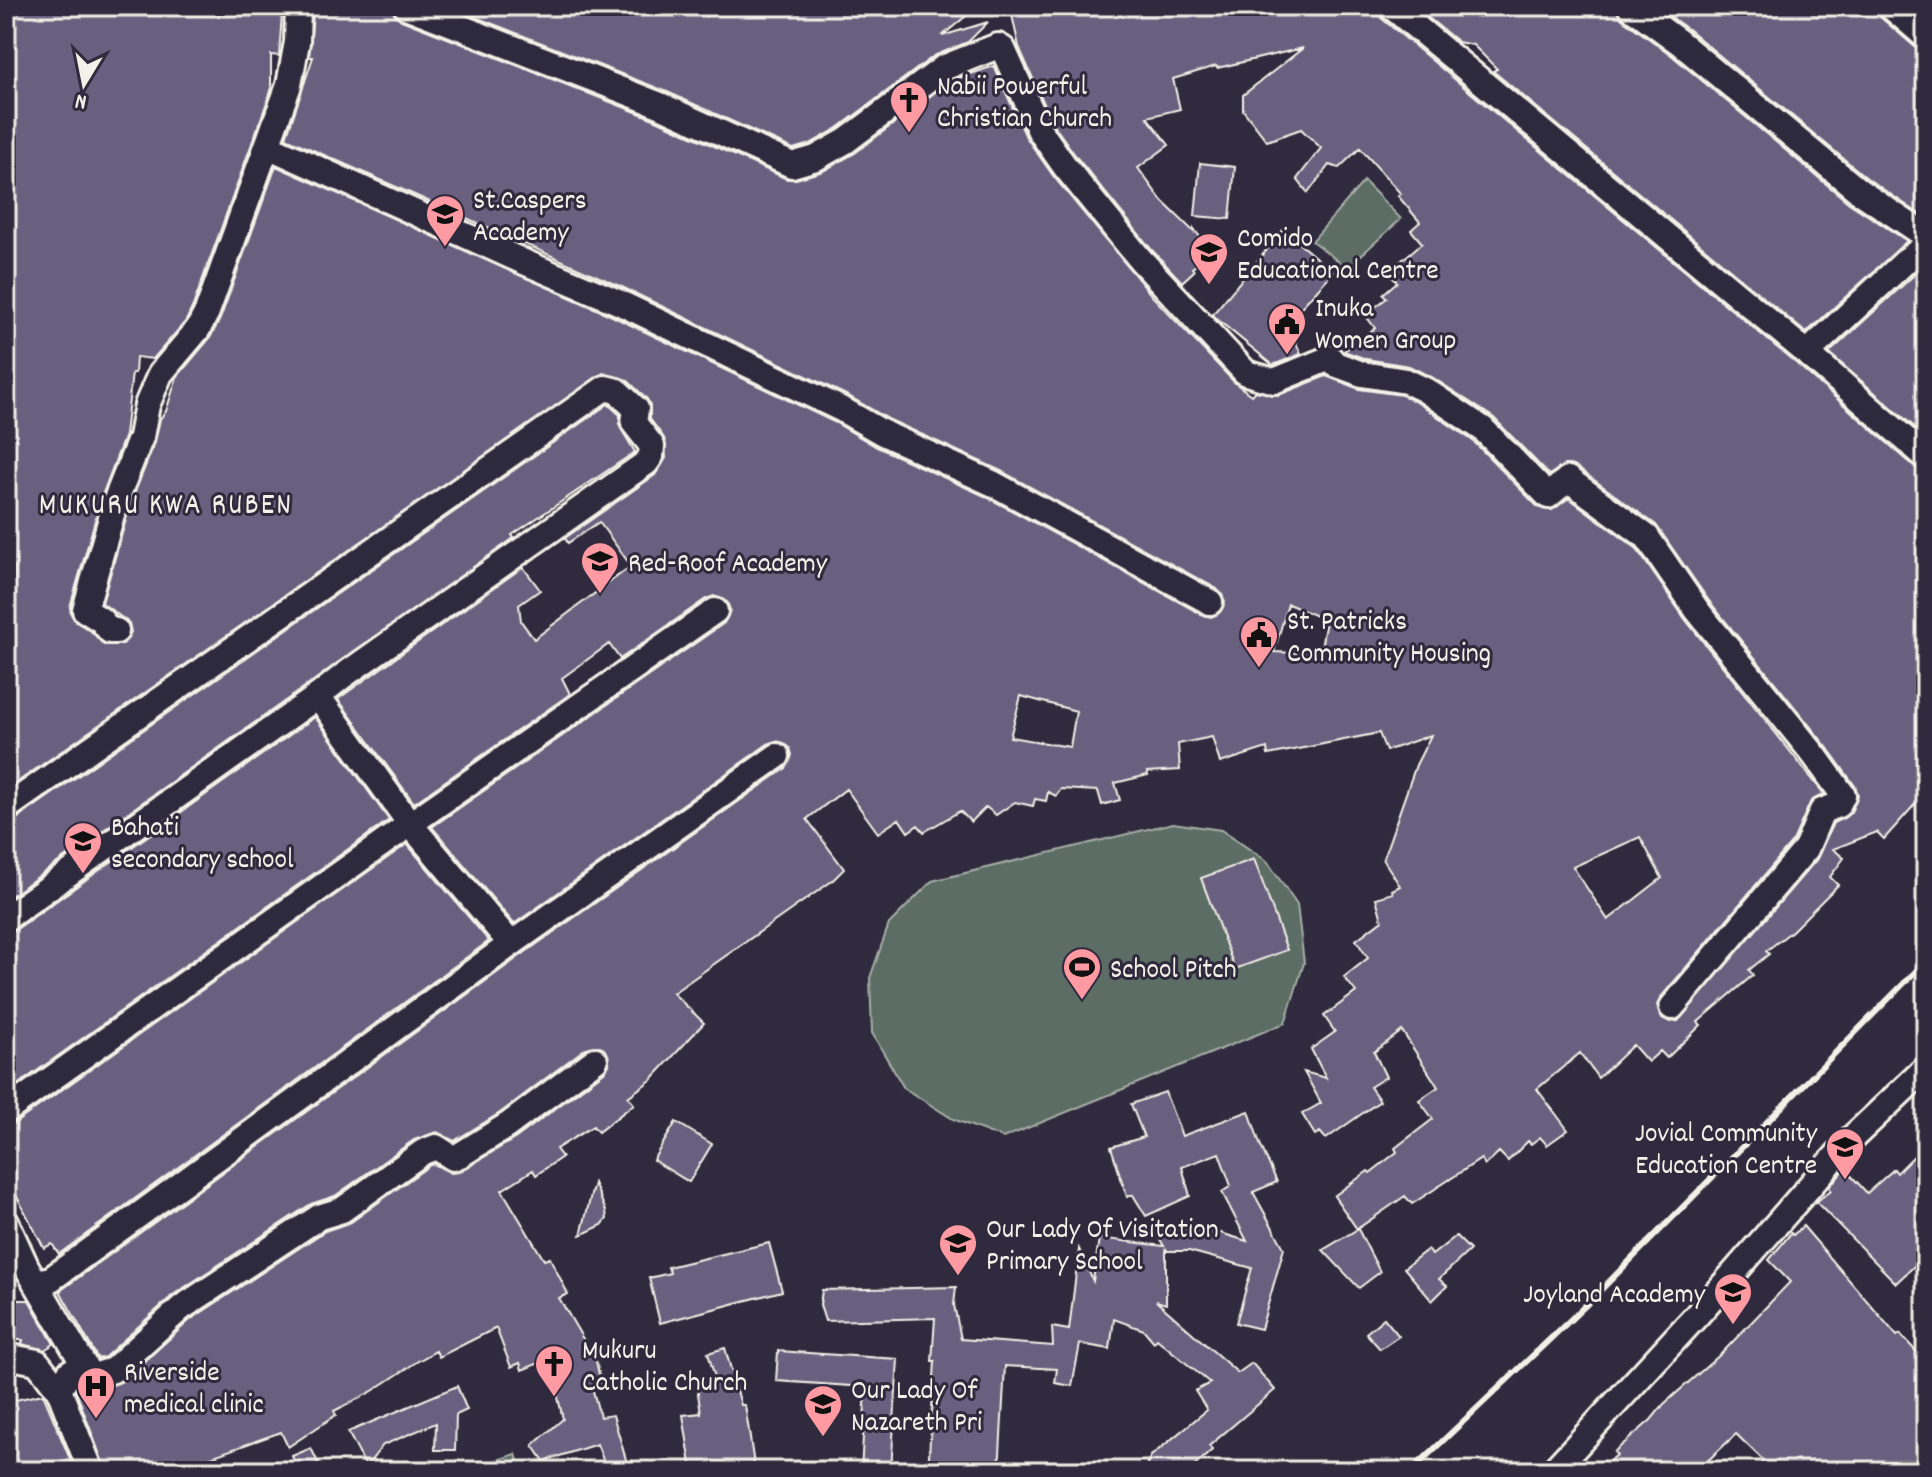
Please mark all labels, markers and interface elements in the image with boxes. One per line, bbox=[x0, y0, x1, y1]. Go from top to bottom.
north arrow bbox=[44, 44, 124, 124]
place label: Nabii Powerful Christian Church bbox=[937, 69, 1112, 141]
church icon: Nabii Powerful Christian Church bbox=[888, 79, 930, 134]
text: N bbox=[73, 84, 89, 116]
place label: St.Caspers Academy bbox=[473, 183, 587, 255]
school or university icon: St.Caspers Academy bbox=[424, 193, 466, 248]
place label: Comido Educational Centre bbox=[1237, 221, 1439, 293]
school or university icon: Comido Educational Centre bbox=[1188, 231, 1230, 286]
place label: Inuka Women Group bbox=[1315, 291, 1456, 363]
public building icon: Inuka Women Group bbox=[1266, 301, 1308, 356]
district label: MUKURU KWA RUBEN bbox=[39, 486, 293, 529]
school or university icon: Red-Roof Academy bbox=[579, 540, 621, 595]
place label: Red-Roof Academy bbox=[628, 546, 828, 586]
place label: St. Patricks Community Housing bbox=[1287, 604, 1491, 676]
public building icon: St. Patricks Community Housing bbox=[1238, 614, 1280, 669]
place label: Bahati secondary school bbox=[111, 810, 294, 882]
school or university icon: Bahati secondary school bbox=[62, 820, 104, 875]
sports icon: School Pitch bbox=[1061, 946, 1103, 1001]
place label: School Pitch bbox=[1110, 952, 1237, 992]
place label: Jovial Community Education Centre bbox=[1635, 1116, 1818, 1188]
school or university icon: Jovial Community Education Centre bbox=[1824, 1126, 1866, 1181]
place label: Our Lady Of Visitation Primary School bbox=[986, 1212, 1219, 1284]
school or university icon: Our Lady Of Visitation Primary School bbox=[937, 1222, 979, 1277]
school or university icon: Joyland Academy bbox=[1712, 1271, 1754, 1326]
place label: Joyland Academy bbox=[1523, 1277, 1706, 1317]
place label: Mukuru Catholic Church bbox=[582, 1333, 747, 1405]
church icon: Mukuru Catholic Church bbox=[533, 1343, 575, 1398]
place label: Riverside medical clinic bbox=[124, 1355, 264, 1427]
hospital icon: Riverside medical clinic bbox=[75, 1365, 117, 1420]
place label: Our Lady Of Nazareth Pri bbox=[851, 1373, 982, 1445]
school or university icon: Our Lady Of Nazareth Pri bbox=[802, 1383, 844, 1438]

